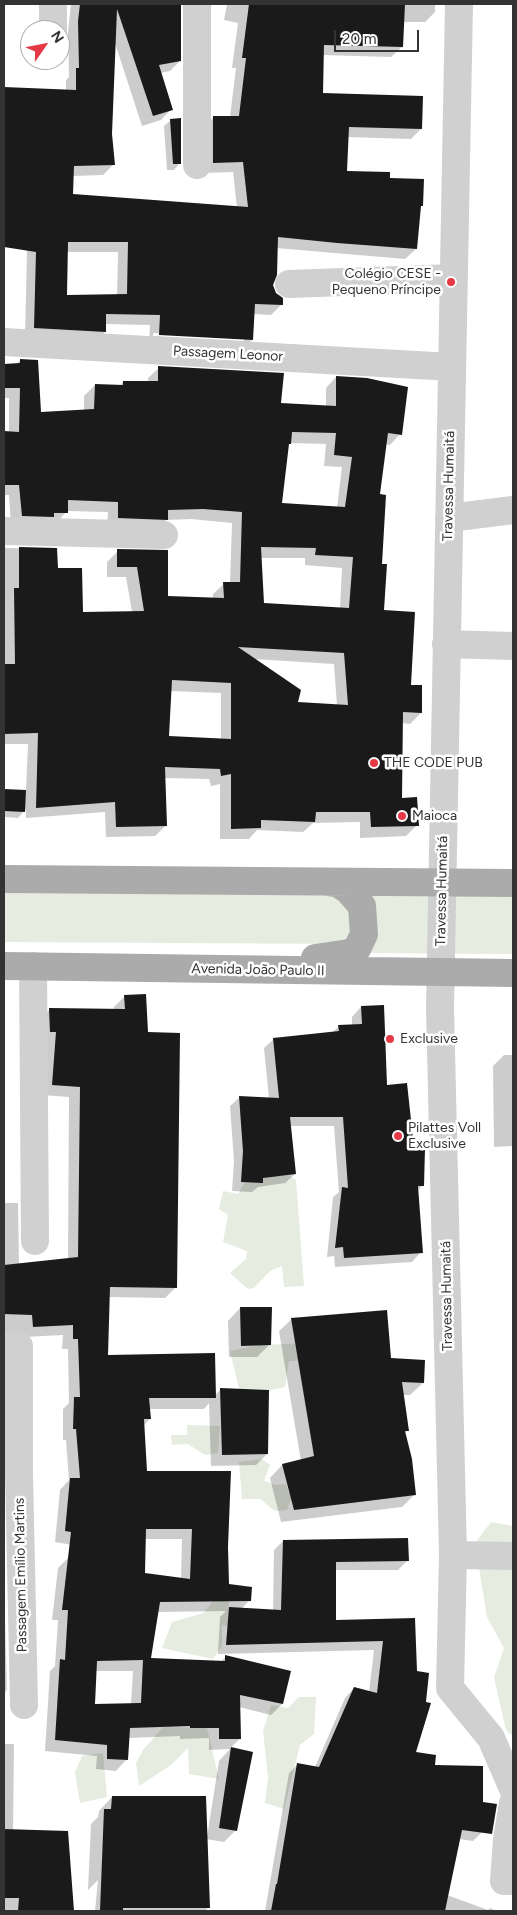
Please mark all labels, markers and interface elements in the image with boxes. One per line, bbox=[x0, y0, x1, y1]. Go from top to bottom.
north arrow bbox=[20, 20, 70, 70]
scale bar bbox=[337, 20, 422, 52]
text: N bbox=[47, 28, 67, 46]
text: 20 m bbox=[342, 30, 376, 48]
place label: Colégio CESE - Pequeno Príncipe bbox=[332, 266, 441, 298]
marker: Colégio CESE - Pequeno Príncipe bbox=[445, 276, 457, 288]
street label: Passagem Leonor bbox=[173, 343, 283, 365]
street label: Travessa Humaitá bbox=[440, 431, 458, 541]
place label: THE CODE PUB bbox=[384, 755, 483, 771]
marker: THE CODE PUB bbox=[368, 757, 380, 769]
place label: Maioca bbox=[412, 808, 457, 824]
marker: Maioca bbox=[396, 810, 408, 822]
street label: Travessa Humaitá bbox=[433, 836, 451, 946]
street label: Avenida João Paulo II bbox=[191, 960, 325, 980]
place label: Exclusive bbox=[400, 1031, 458, 1047]
marker: Exclusive bbox=[384, 1033, 396, 1045]
place label: Pilattes Voll Exclusive bbox=[408, 1120, 481, 1152]
marker: Pilattes Voll Exclusive bbox=[392, 1130, 404, 1142]
street label: Travessa Humaitá bbox=[438, 1241, 456, 1351]
street label: Passagem Emílio Martins bbox=[11, 1498, 31, 1652]

